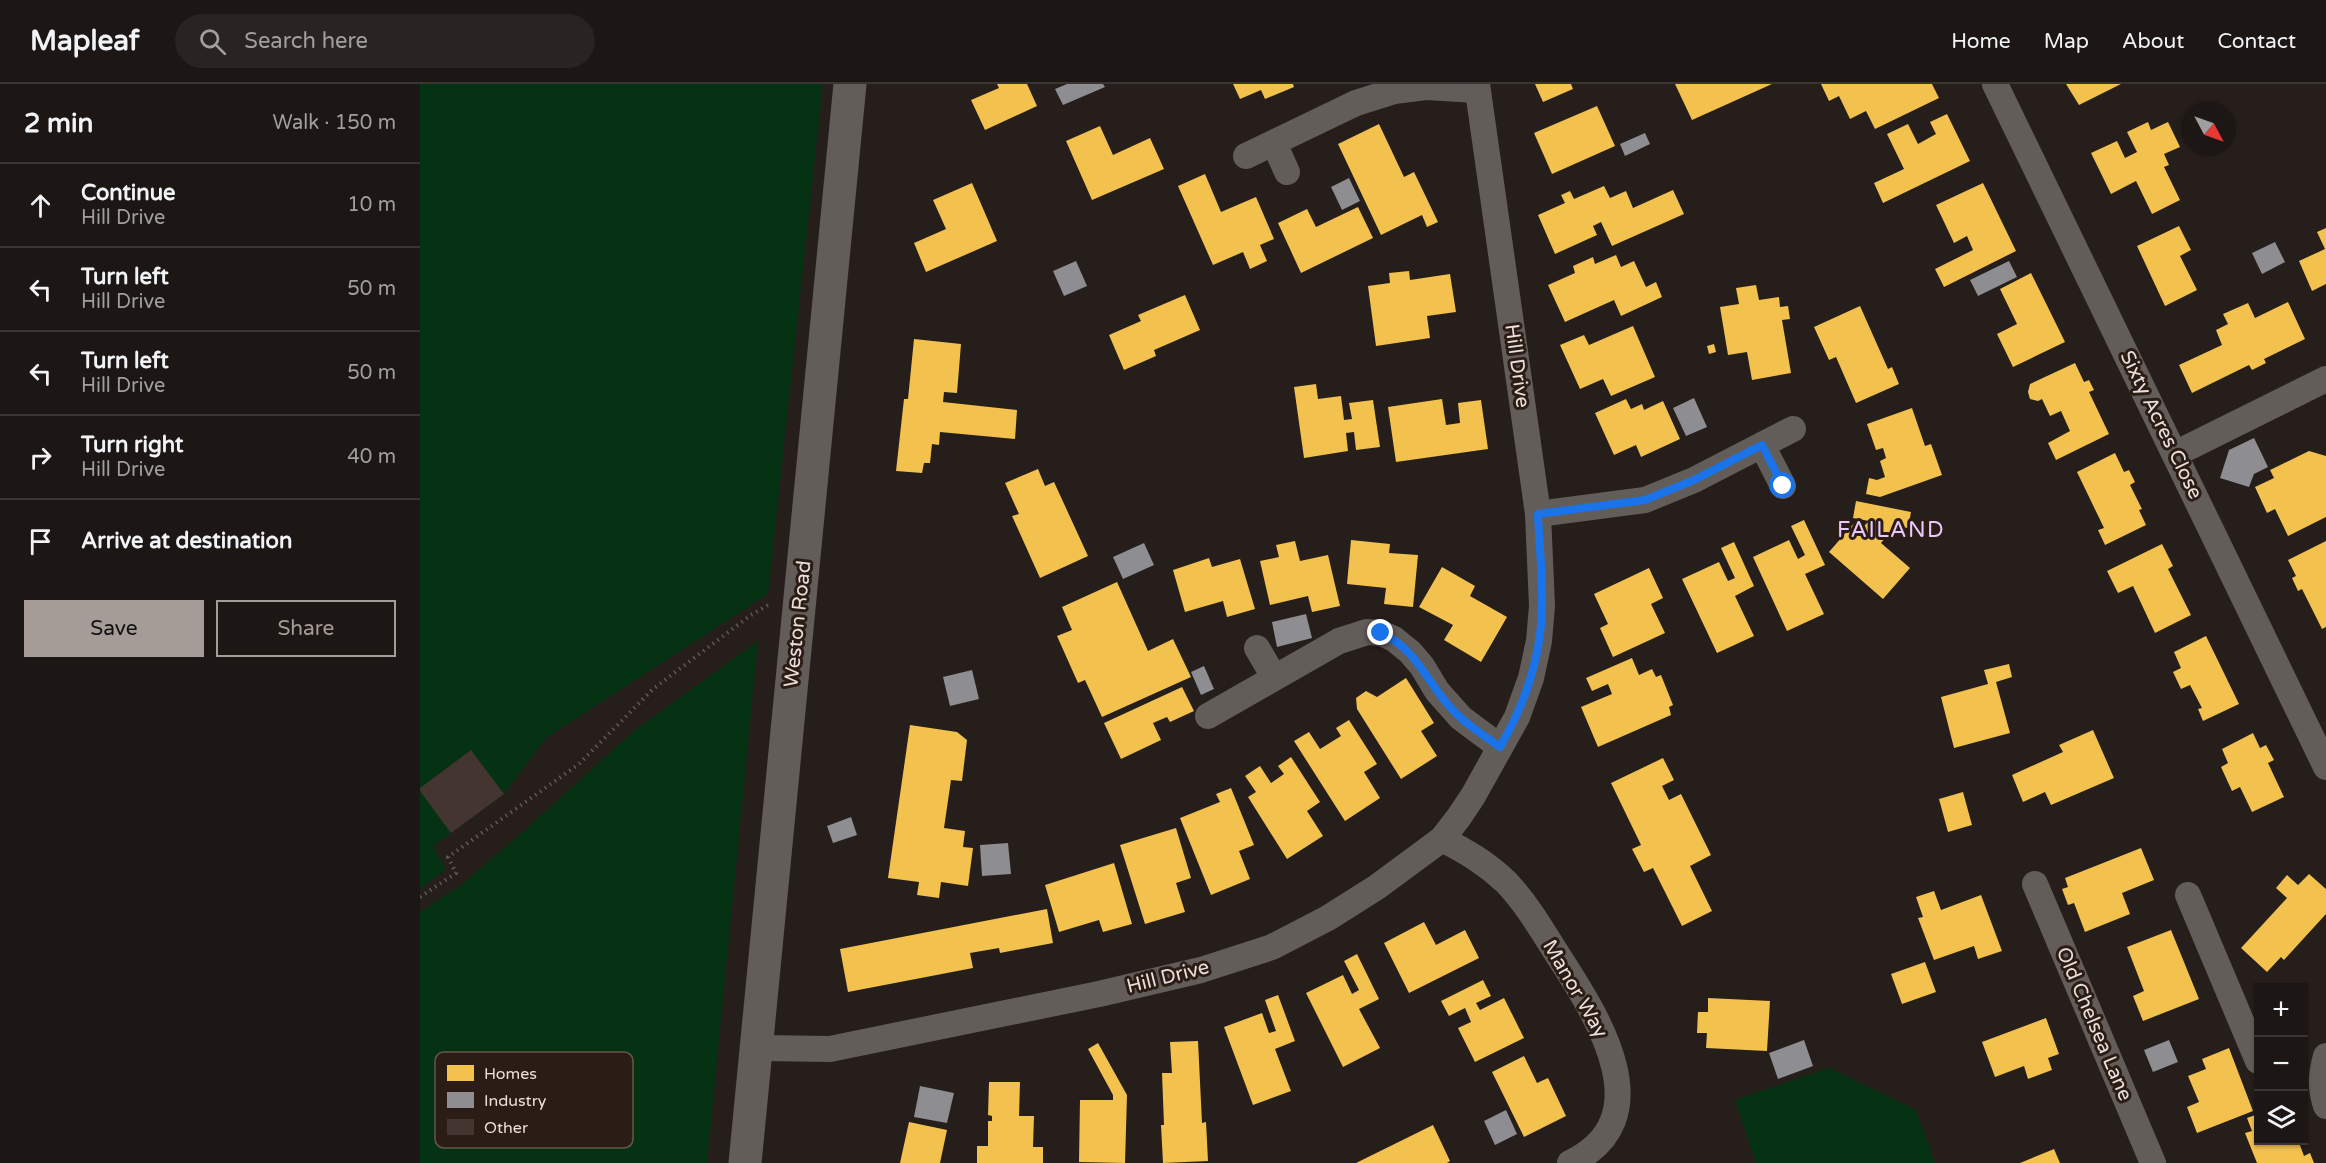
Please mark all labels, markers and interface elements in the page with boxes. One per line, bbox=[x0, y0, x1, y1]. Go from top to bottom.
search box bbox=[175, 14, 595, 68]
text: Mapleaf bbox=[30, 24, 139, 58]
icon: search bbox=[196, 25, 229, 58]
text: Search here bbox=[244, 28, 368, 54]
text: Home bbox=[1951, 29, 2011, 54]
text: Map bbox=[2044, 29, 2089, 54]
text: About bbox=[2122, 29, 2184, 54]
text: Contact bbox=[2217, 29, 2296, 54]
north arrow bbox=[2182, 102, 2236, 156]
text: 2 min bbox=[24, 108, 93, 139]
text: Walk · 150 m bbox=[273, 111, 396, 135]
text: Continue bbox=[81, 180, 176, 206]
icon: ahead bbox=[24, 189, 57, 222]
text: 10 m bbox=[347, 193, 396, 217]
text: Hill Drive bbox=[81, 206, 165, 230]
text: Turn left bbox=[81, 264, 169, 290]
icon: left bbox=[24, 273, 57, 306]
text: 50 m bbox=[347, 277, 396, 301]
text: Hill Drive bbox=[81, 290, 165, 314]
street label: Hill Drive bbox=[1499, 323, 1535, 409]
street label: Sixty Acres Close bbox=[2115, 347, 2207, 503]
text: Turn left bbox=[81, 348, 169, 374]
icon: left bbox=[24, 357, 57, 390]
text: 50 m bbox=[347, 361, 396, 385]
text: Hill Drive bbox=[81, 374, 165, 398]
text: Turn right bbox=[81, 432, 183, 458]
icon: right bbox=[24, 441, 57, 474]
text: 40 m bbox=[347, 445, 396, 469]
text: Hill Drive bbox=[81, 458, 165, 482]
route start bbox=[1769, 472, 1795, 498]
district label: FAILAND bbox=[1837, 517, 1945, 543]
icon: arrive bbox=[24, 525, 57, 558]
text: Arrive at destination bbox=[81, 528, 292, 554]
street label: Weston Road bbox=[779, 559, 817, 689]
button: Save bbox=[24, 600, 204, 657]
button: Share bbox=[216, 600, 396, 657]
route end bbox=[1367, 619, 1393, 645]
street label: Manor Way bbox=[1537, 936, 1613, 1042]
street label: Old Chelsea Lane bbox=[2051, 943, 2137, 1105]
street label: Hill Drive bbox=[1124, 955, 1212, 999]
map controls bbox=[2254, 983, 2308, 1145]
button: + bbox=[2254, 983, 2308, 1037]
button: − bbox=[2254, 1037, 2308, 1091]
legend bbox=[435, 1052, 633, 1148]
text: Homes bbox=[484, 1064, 537, 1084]
text: Industry bbox=[484, 1091, 547, 1111]
button: layers bbox=[2254, 1091, 2308, 1145]
text: Other bbox=[484, 1118, 529, 1138]

